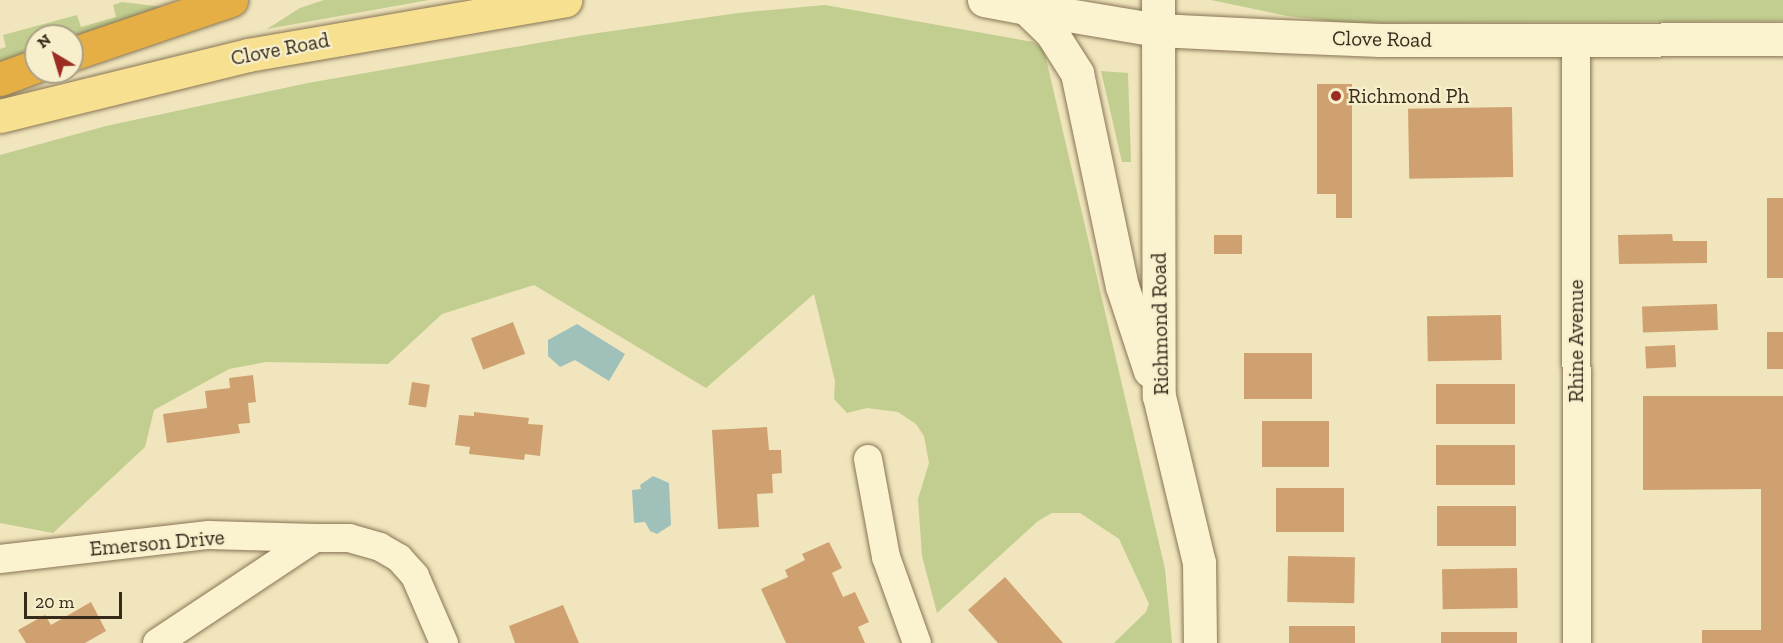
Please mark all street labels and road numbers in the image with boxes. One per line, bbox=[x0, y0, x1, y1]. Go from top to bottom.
street label: Clove Road bbox=[1332, 26, 1432, 52]
street label: Clove Road bbox=[229, 27, 331, 71]
street label: Richmond Road bbox=[1146, 252, 1174, 396]
street label: Rhine Avenue bbox=[1563, 279, 1589, 403]
street label: Emerson Drive bbox=[88, 525, 226, 561]

